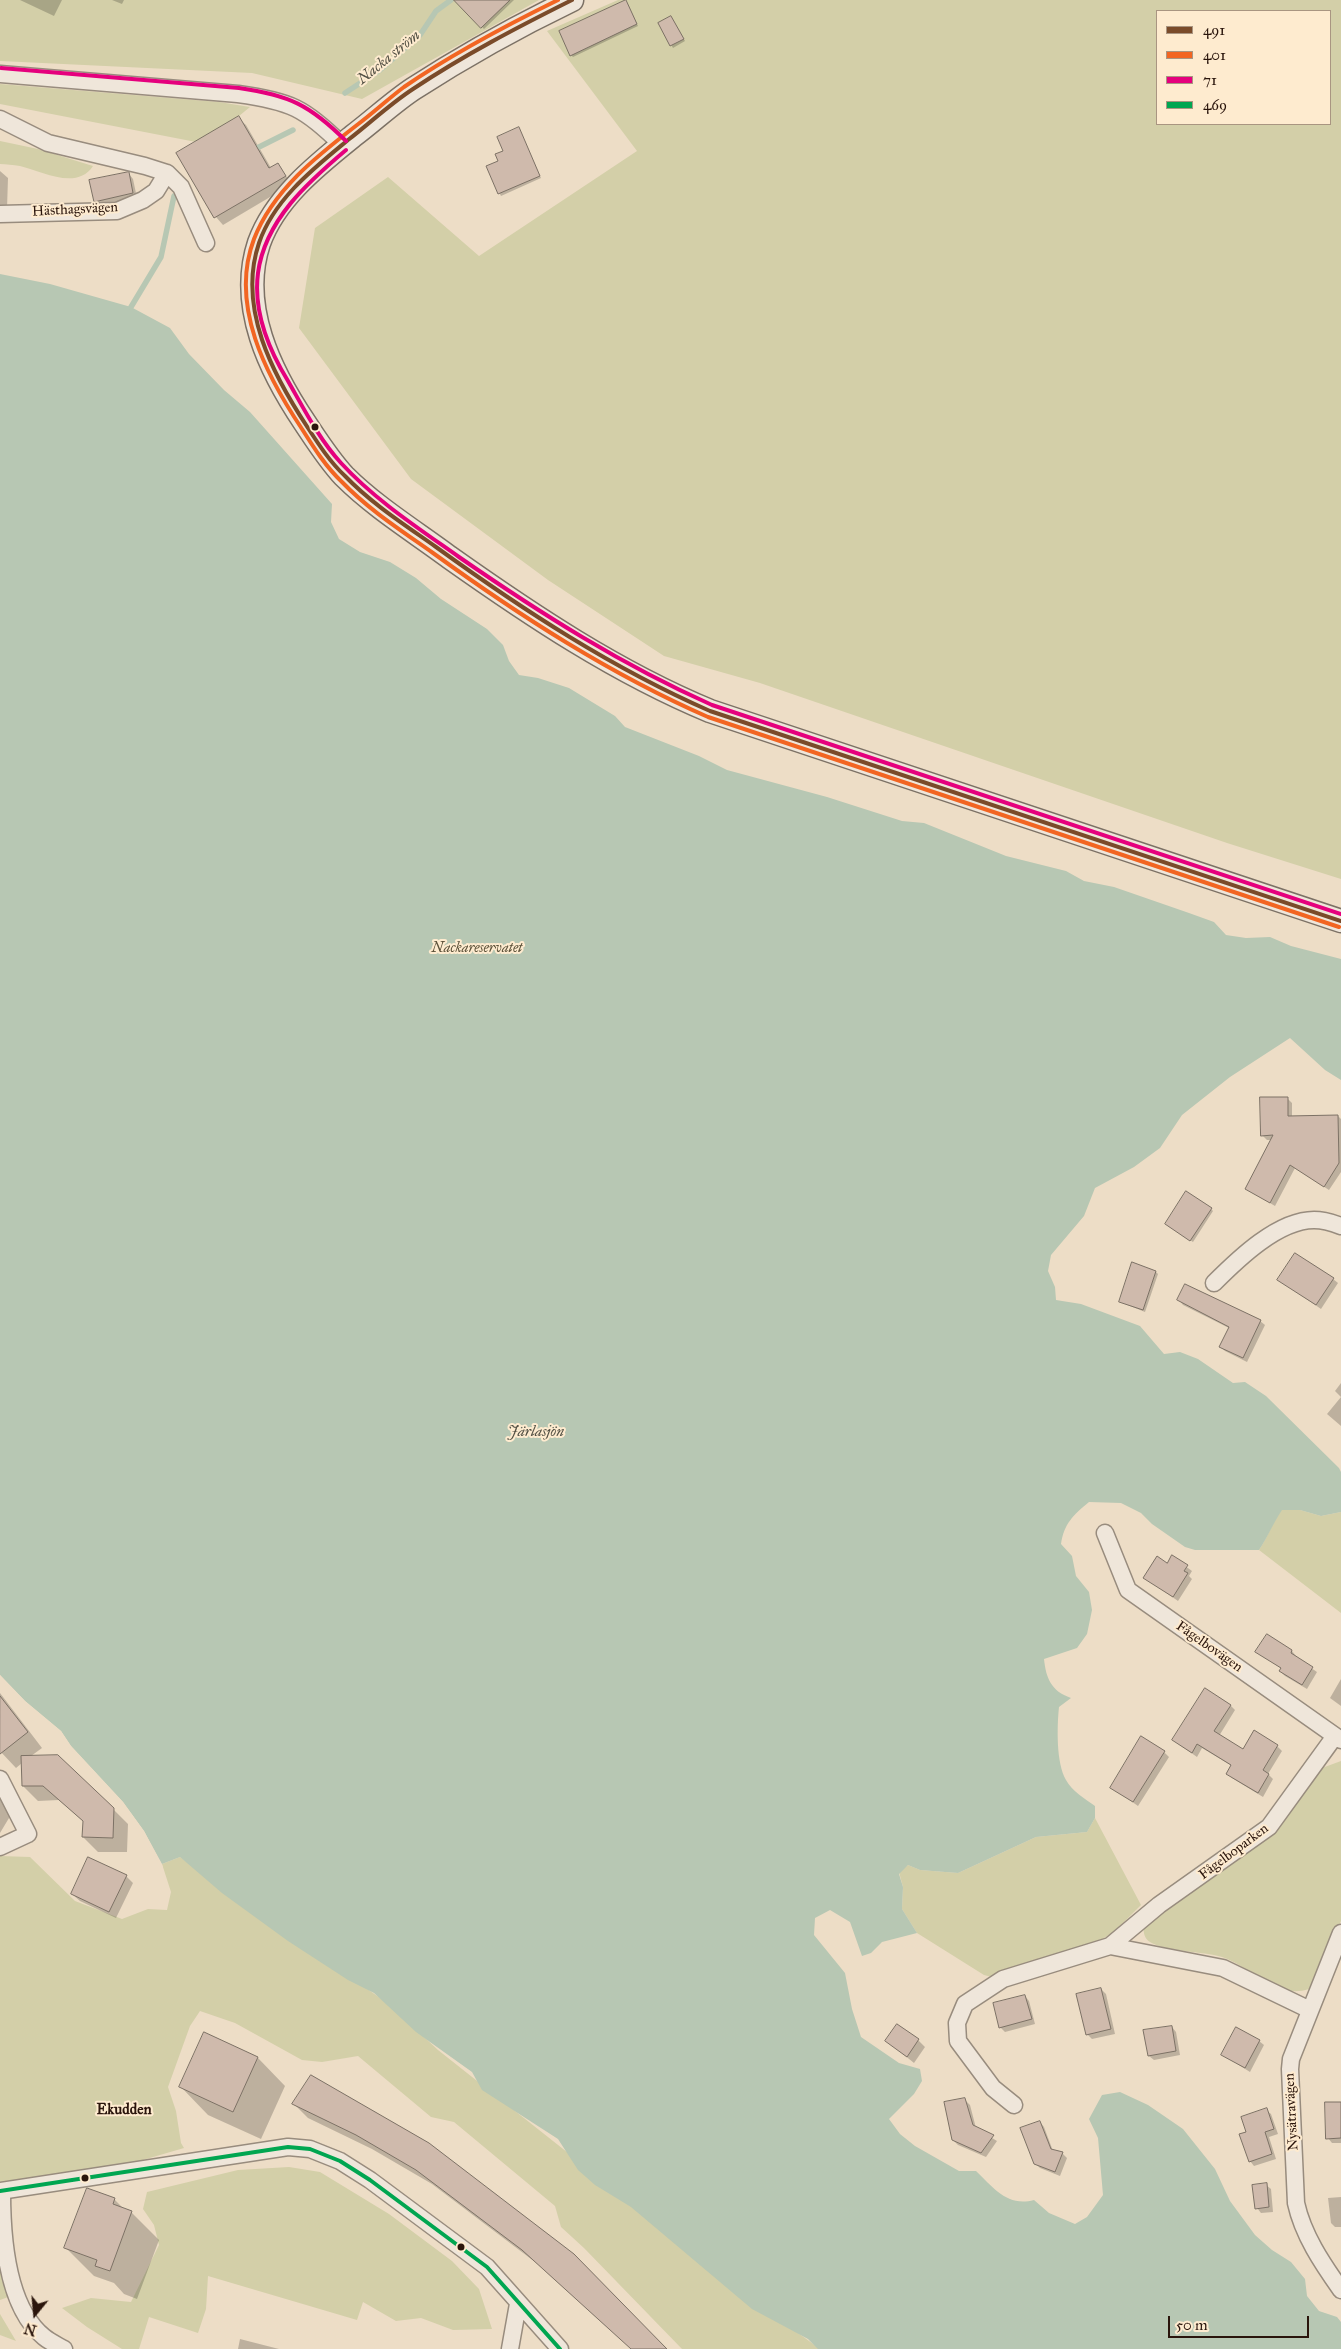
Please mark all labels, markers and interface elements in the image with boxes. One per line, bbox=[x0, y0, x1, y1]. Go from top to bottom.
legend bbox=[1156, 10, 1331, 125]
text: 491 bbox=[1203, 21, 1225, 39]
water label: Nacka ström bbox=[354, 27, 424, 89]
text: 401 bbox=[1203, 46, 1226, 64]
text: 71 bbox=[1203, 71, 1217, 89]
text: 469 bbox=[1203, 96, 1227, 114]
street label: Hästhagsvägen bbox=[32, 199, 118, 221]
unlabelled marker bbox=[310, 422, 320, 432]
park label: Nackareservatet bbox=[432, 941, 522, 957]
water label: Järlasjön bbox=[508, 1423, 564, 1441]
street label: Fågelbovägen bbox=[1173, 1618, 1245, 1676]
street label: Fågelboparken bbox=[1196, 1820, 1272, 1884]
street label: Nysätravägen bbox=[1282, 2073, 1302, 2151]
district label: Ekudden bbox=[96, 2101, 152, 2119]
unlabelled marker bbox=[80, 2173, 90, 2183]
unlabelled marker bbox=[456, 2242, 466, 2252]
north arrow bbox=[10, 2289, 60, 2339]
scale bar bbox=[1171, 2306, 1312, 2338]
text: 50 m bbox=[1176, 2316, 1208, 2334]
text: N bbox=[22, 2319, 39, 2339]

